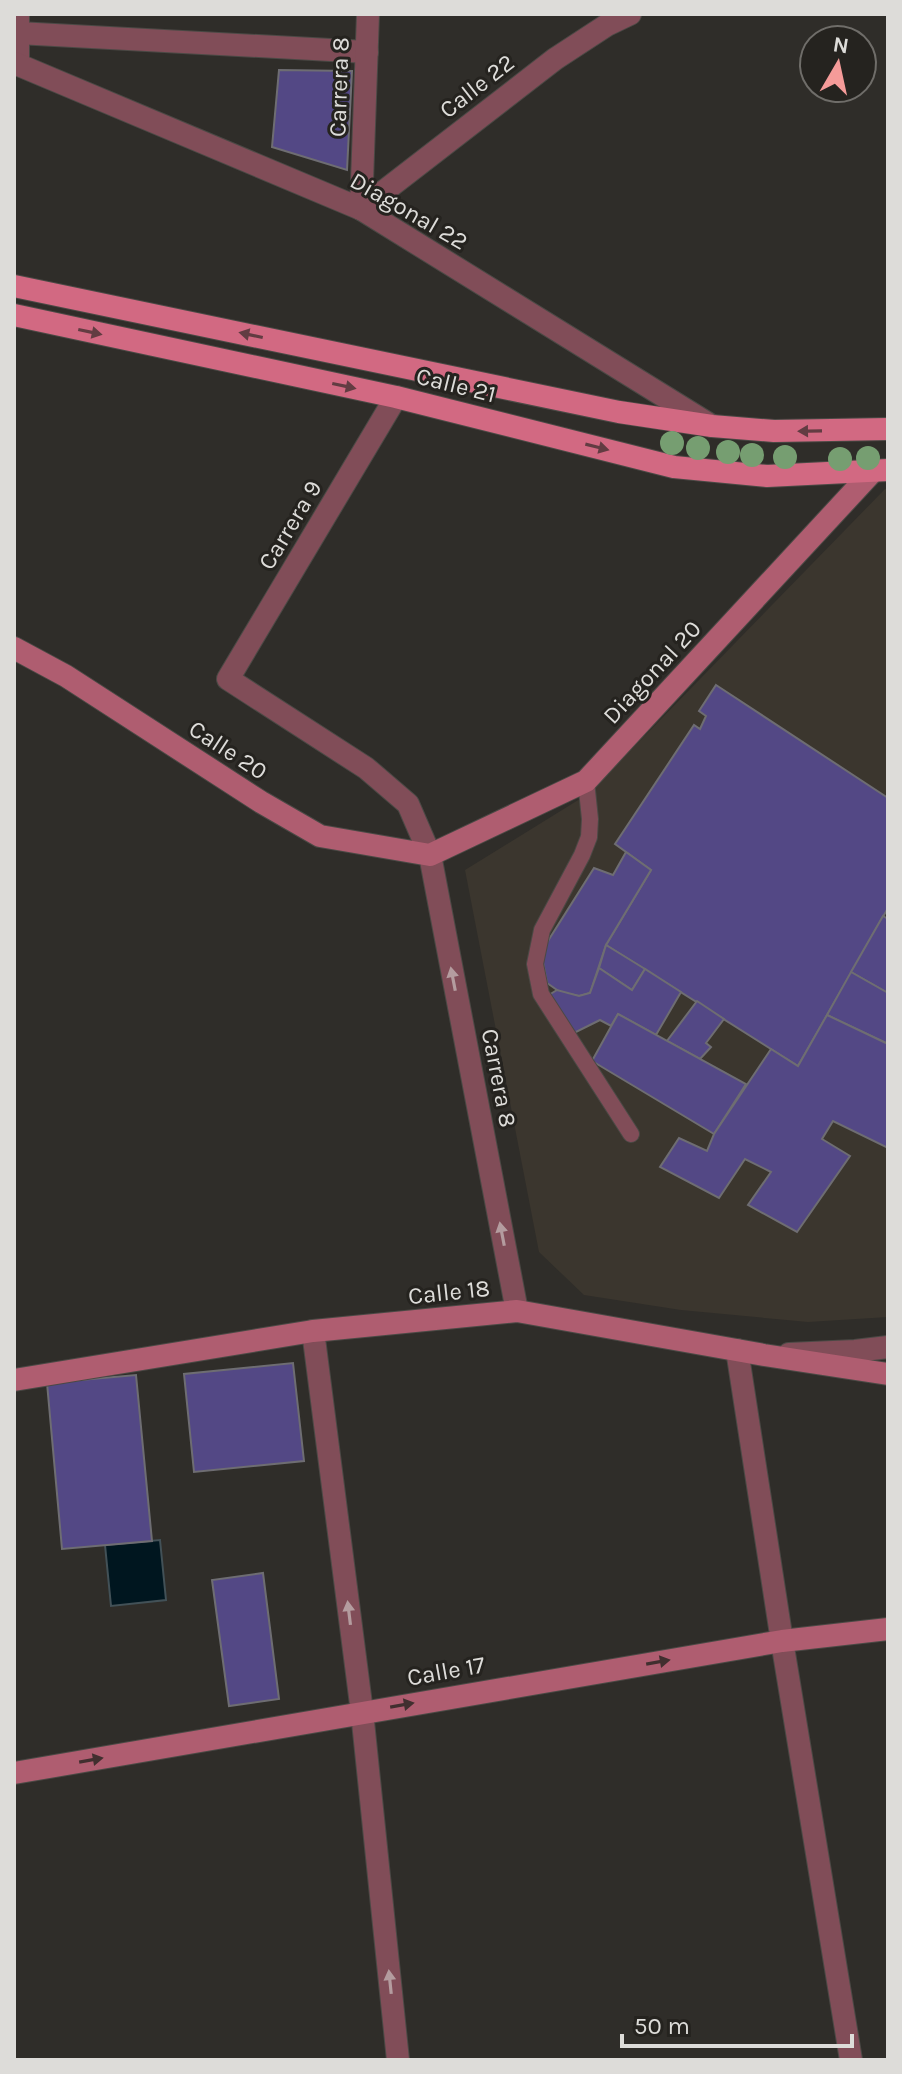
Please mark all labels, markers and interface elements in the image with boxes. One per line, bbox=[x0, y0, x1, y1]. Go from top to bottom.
north arrow bbox=[798, 24, 878, 104]
text: N bbox=[831, 31, 851, 59]
street label: Carrera 8 bbox=[323, 37, 355, 137]
street label: Calle 22 bbox=[434, 48, 520, 124]
street label: Diagonal 22 bbox=[345, 166, 473, 256]
one-way arrow bbox=[78, 326, 103, 339]
one-way arrow bbox=[239, 328, 264, 341]
street label: Calle 21 bbox=[413, 362, 499, 408]
one-way arrow bbox=[332, 380, 357, 393]
one-way arrow bbox=[797, 424, 822, 437]
one-way arrow bbox=[585, 442, 610, 454]
street label: Carrera 9 bbox=[252, 475, 328, 575]
street label: Diagonal 20 bbox=[597, 614, 707, 730]
street label: Calle 20 bbox=[184, 714, 272, 786]
one-way arrow bbox=[447, 966, 459, 991]
street label: Carrera 8 bbox=[476, 1026, 522, 1130]
one-way arrow bbox=[496, 1222, 508, 1247]
street label: Calle 18 bbox=[407, 1274, 491, 1310]
one-way arrow bbox=[342, 1600, 355, 1625]
street label: Calle 17 bbox=[405, 1650, 487, 1692]
one-way arrow bbox=[646, 1655, 671, 1668]
one-way arrow bbox=[390, 1699, 415, 1711]
one-way arrow bbox=[79, 1753, 104, 1765]
one-way arrow bbox=[383, 1969, 396, 1994]
scale bar bbox=[622, 1998, 852, 2048]
text: 50 m bbox=[634, 2012, 690, 2040]

